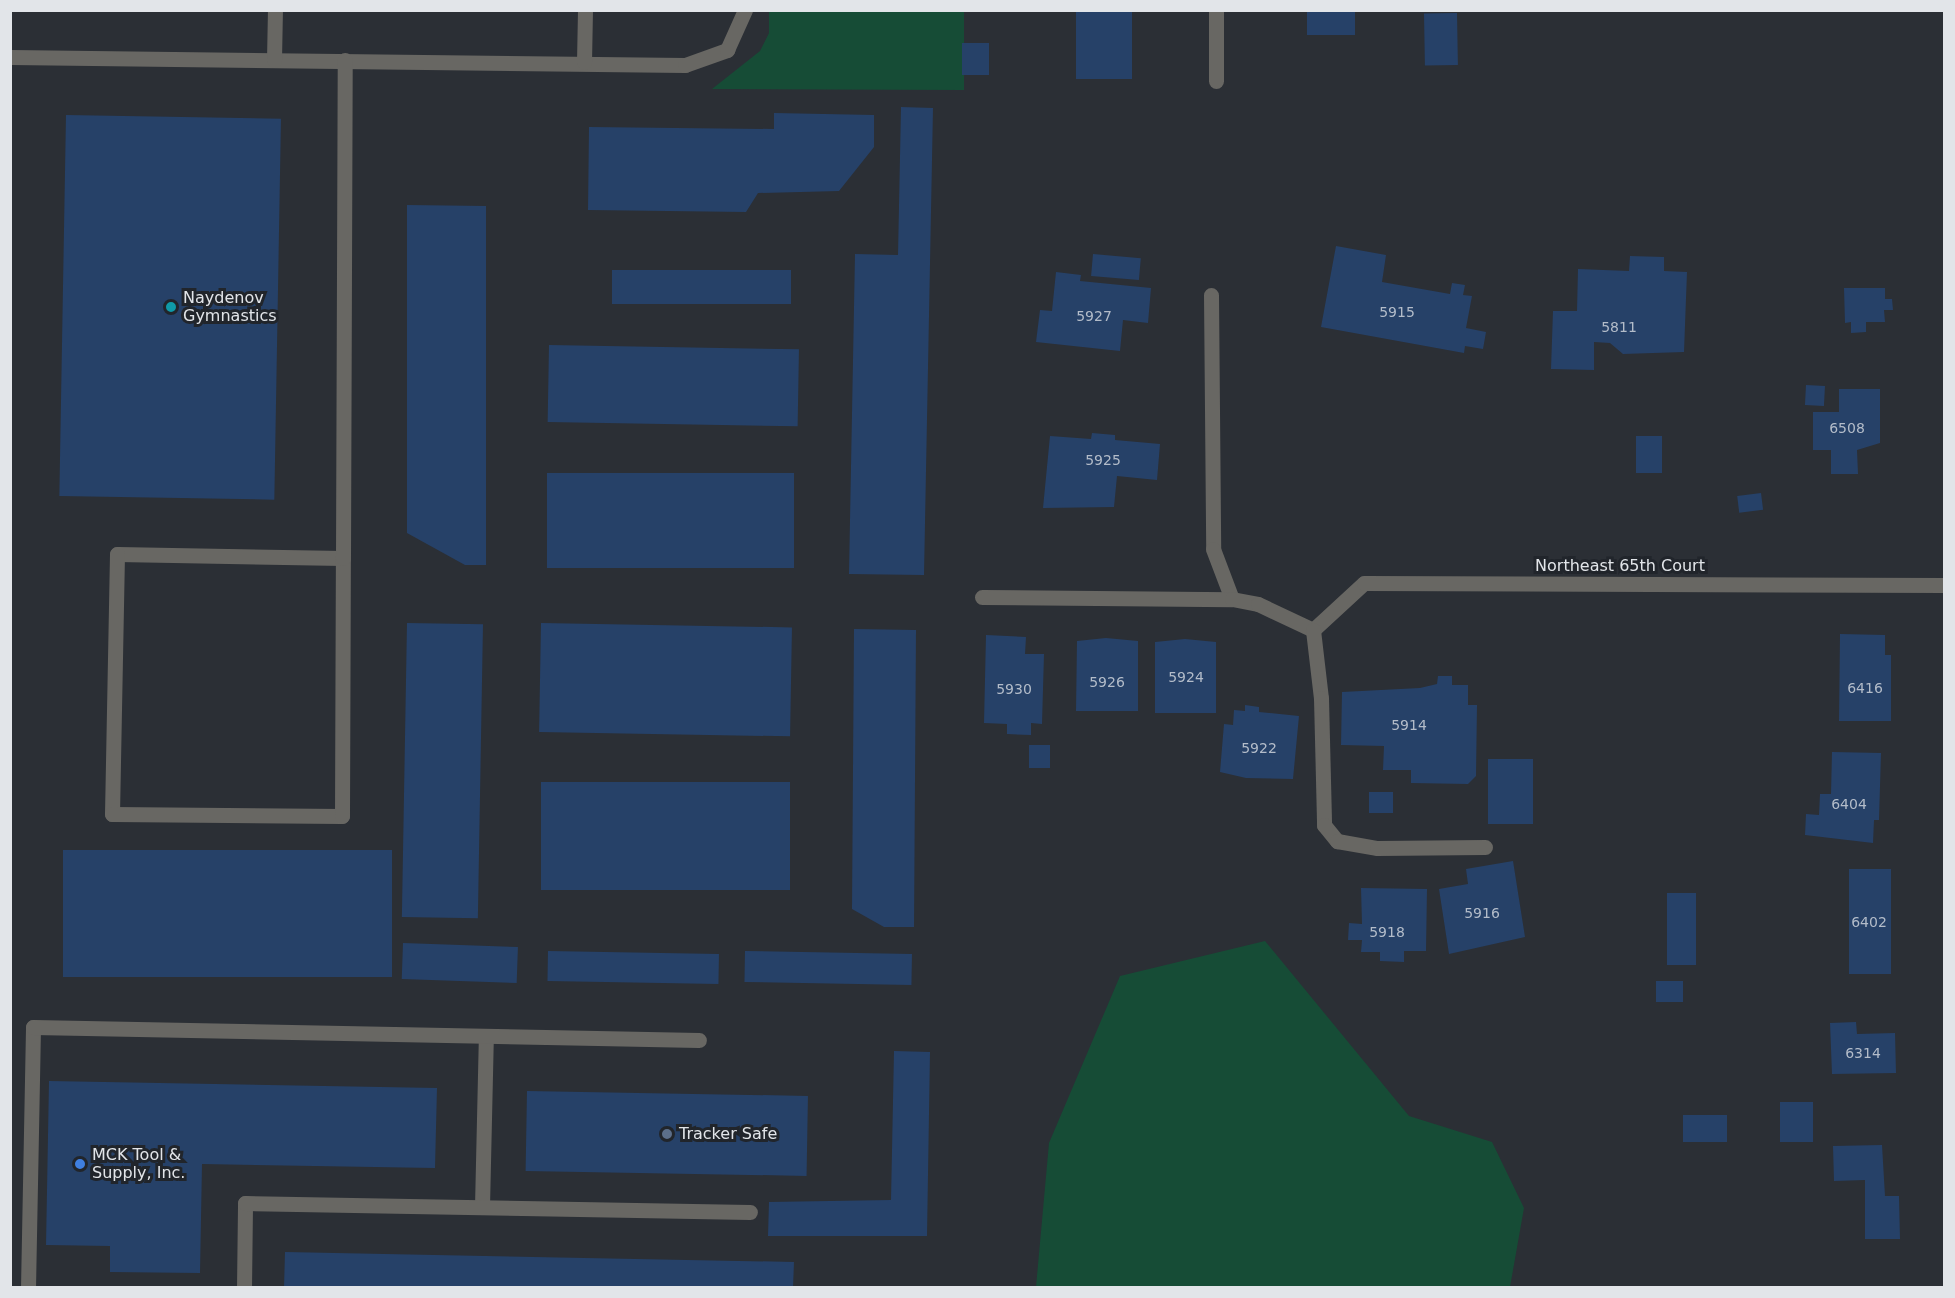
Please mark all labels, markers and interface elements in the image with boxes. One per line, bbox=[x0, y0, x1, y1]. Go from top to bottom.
place label: Naydenov Gymnastics bbox=[183, 288, 277, 326]
marker: Naydenov Gymnastics bbox=[164, 300, 178, 314]
house number: 5915 bbox=[1379, 304, 1415, 320]
house number: 5927 bbox=[1076, 308, 1112, 324]
house number: 5811 bbox=[1601, 319, 1637, 335]
house number: 6508 bbox=[1829, 420, 1865, 436]
house number: 5925 bbox=[1085, 452, 1121, 468]
street label: Northeast 65th Court bbox=[1535, 556, 1705, 576]
house number: 5924 bbox=[1168, 669, 1204, 685]
house number: 5926 bbox=[1089, 674, 1125, 690]
house number: 6416 bbox=[1847, 680, 1883, 696]
house number: 5930 bbox=[996, 681, 1032, 697]
house number: 5914 bbox=[1391, 717, 1427, 733]
house number: 5922 bbox=[1241, 740, 1277, 756]
house number: 6404 bbox=[1831, 796, 1867, 812]
house number: 5916 bbox=[1464, 905, 1500, 921]
house number: 6402 bbox=[1851, 914, 1887, 930]
house number: 5918 bbox=[1369, 924, 1405, 940]
house number: 6314 bbox=[1845, 1045, 1881, 1061]
place label: Tracker Safe bbox=[679, 1124, 777, 1144]
marker: Tracker Safe bbox=[660, 1127, 674, 1141]
place label: MCK Tool & Supply, Inc. bbox=[92, 1145, 185, 1183]
marker: MCK Tool & Supply, Inc. bbox=[73, 1157, 87, 1171]

